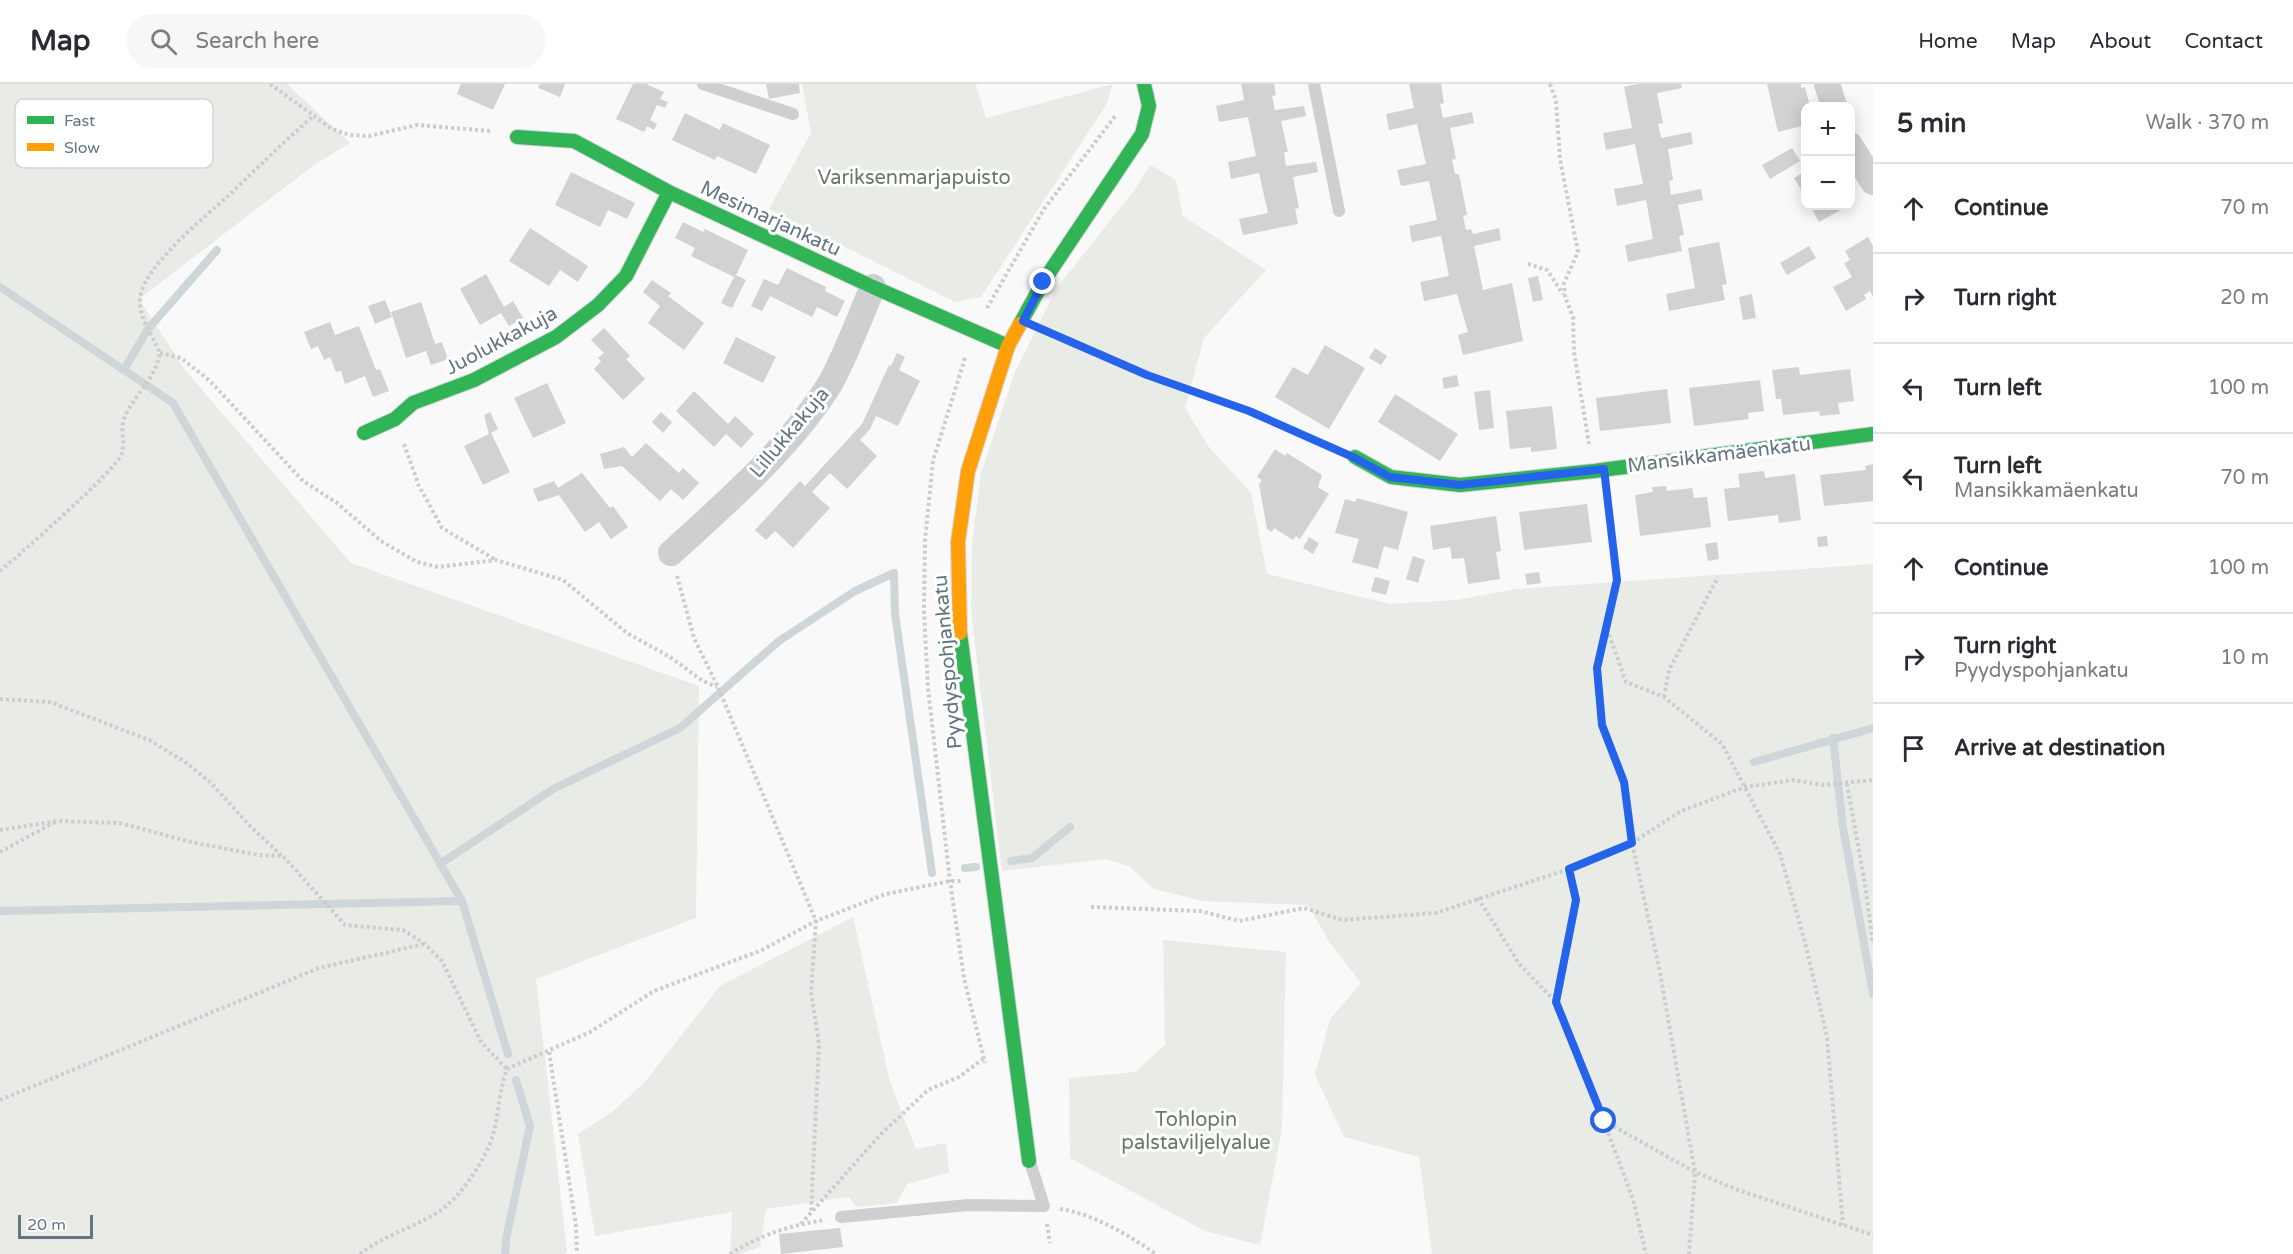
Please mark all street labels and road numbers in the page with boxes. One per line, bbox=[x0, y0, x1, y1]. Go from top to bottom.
street label: Mesimarjankatu bbox=[697, 176, 845, 262]
street label: Juolukkakuja bbox=[442, 301, 561, 380]
street label: Lillukkakuja bbox=[745, 382, 835, 483]
street label: Mansikkamäenkatu bbox=[1626, 432, 1812, 478]
street label: Pyydyspohjankatu bbox=[928, 574, 968, 750]

